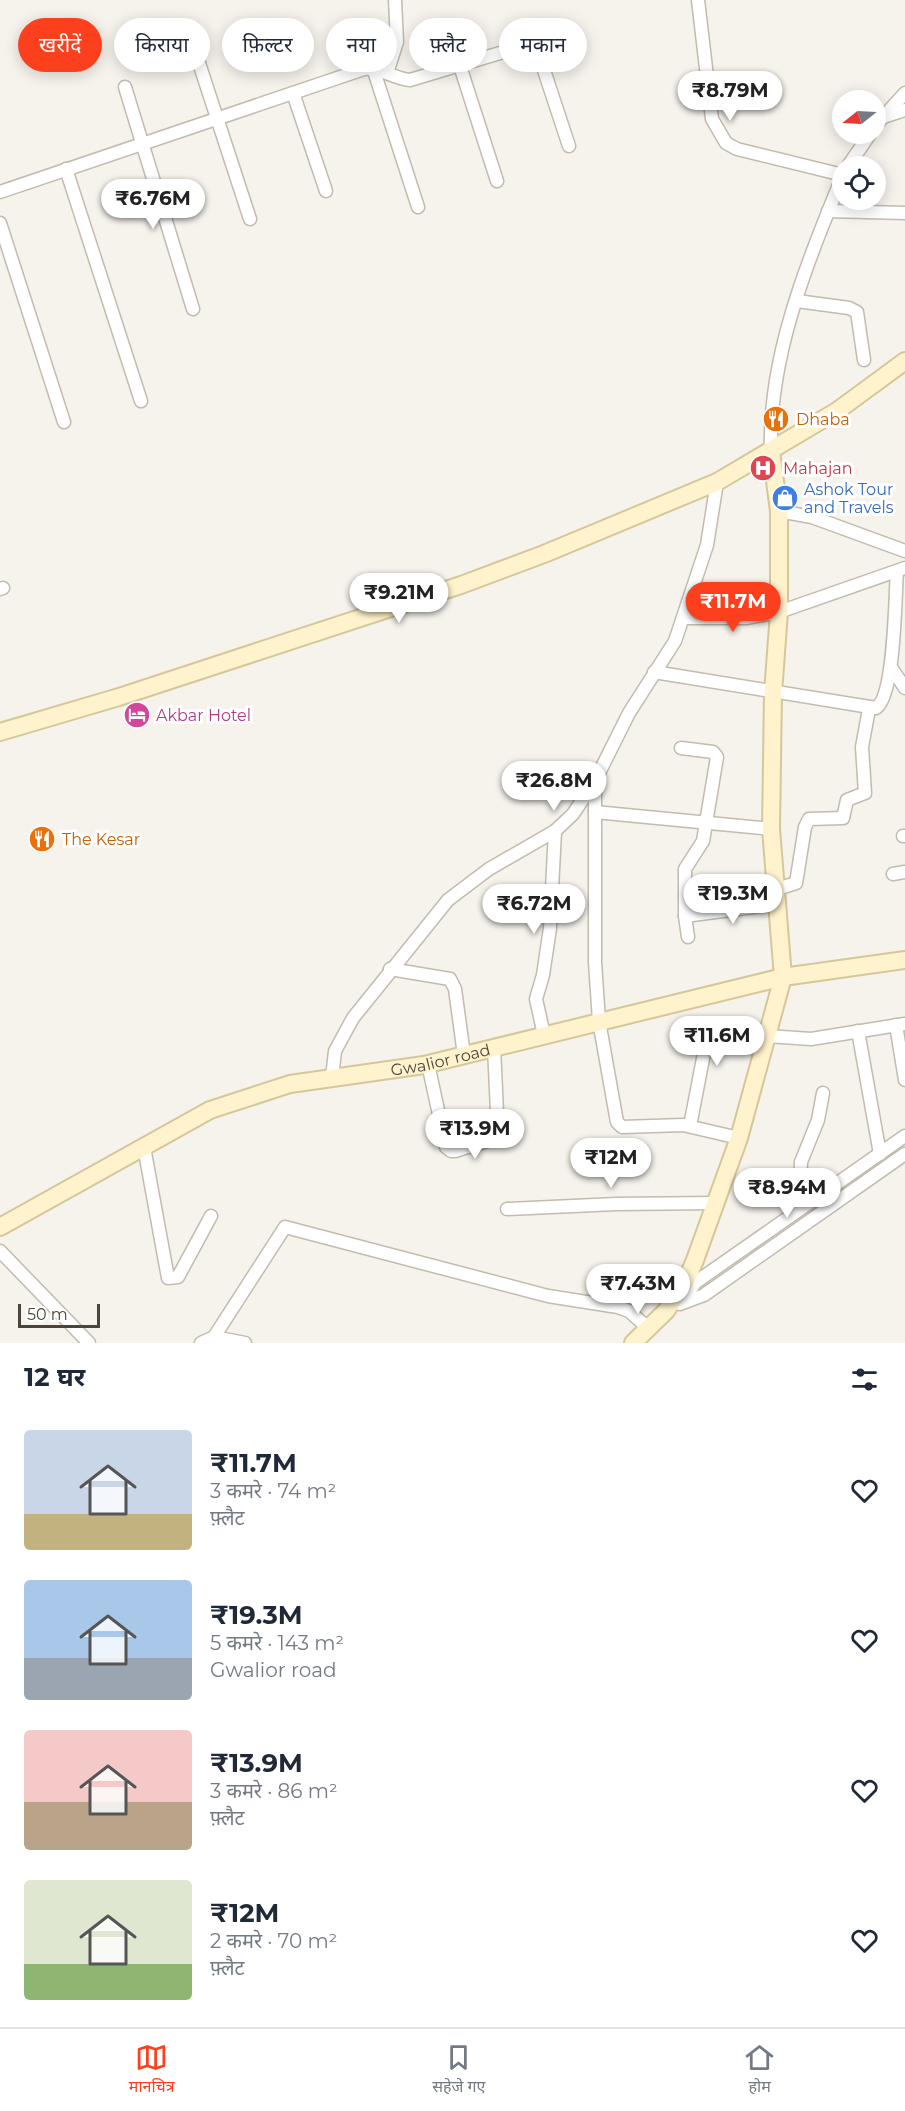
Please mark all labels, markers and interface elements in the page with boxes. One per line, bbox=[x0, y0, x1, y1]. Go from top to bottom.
chip: खरीदें bbox=[18, 18, 102, 72]
chip: किराया bbox=[114, 18, 210, 72]
chip: फ़िल्टर bbox=[222, 18, 314, 72]
chip: नया bbox=[326, 18, 397, 72]
chip: फ़्लैट bbox=[409, 18, 487, 72]
chip: मकान bbox=[499, 18, 587, 72]
pin: ₹8.79M bbox=[681, 71, 779, 122]
text: ₹8.79M bbox=[692, 78, 768, 102]
north arrow bbox=[832, 90, 886, 144]
map controls bbox=[832, 90, 886, 210]
button: locate bbox=[832, 156, 886, 210]
pin: ₹6.76M bbox=[104, 179, 202, 230]
text: ₹6.76M bbox=[115, 186, 191, 210]
restaurant icon: Dhaba bbox=[761, 404, 791, 434]
place label: Dhaba bbox=[796, 410, 850, 429]
hospital icon: Mahajan bbox=[748, 453, 778, 483]
place label: Mahajan bbox=[783, 459, 853, 478]
place label: Ashok Tour and Travels bbox=[804, 480, 894, 517]
shop icon: Ashok Tour and Travels bbox=[770, 483, 800, 513]
pin: ₹9.21M bbox=[350, 573, 448, 624]
text: ₹9.21M bbox=[363, 580, 435, 604]
pin: ₹11.7M bbox=[684, 582, 782, 633]
text: ₹11.7M bbox=[700, 589, 766, 613]
hotel icon: Akbar Hotel bbox=[122, 700, 152, 730]
place label: Akbar Hotel bbox=[156, 706, 251, 725]
pin: ₹26.8M bbox=[505, 761, 603, 812]
text: ₹26.8M bbox=[516, 768, 592, 792]
restaurant icon: The Kesar bbox=[27, 824, 57, 854]
place label: The Kesar bbox=[62, 830, 140, 849]
pin: ₹19.3M bbox=[684, 874, 782, 925]
text: ₹19.3M bbox=[697, 881, 769, 905]
pin: ₹6.72M bbox=[485, 884, 583, 935]
text: ₹6.72M bbox=[496, 891, 572, 915]
pin: ₹11.6M bbox=[668, 1016, 766, 1067]
text: ₹11.6M bbox=[683, 1023, 751, 1047]
street label: Gwalior road bbox=[389, 1040, 492, 1079]
pin: ₹13.9M bbox=[426, 1109, 524, 1160]
text: ₹13.9M bbox=[439, 1116, 511, 1140]
pin: ₹12M bbox=[575, 1138, 647, 1189]
text: ₹12M bbox=[584, 1145, 638, 1169]
pin: ₹8.94M bbox=[738, 1168, 836, 1219]
text: ₹8.94M bbox=[748, 1175, 826, 1199]
pin: ₹7.43M bbox=[589, 1264, 687, 1315]
text: ₹7.43M bbox=[600, 1271, 676, 1295]
scale bar bbox=[18, 1301, 100, 1328]
text: 50 m bbox=[27, 1305, 68, 1324]
text: 12 घर bbox=[24, 1361, 85, 1393]
icon: filters bbox=[848, 1363, 881, 1396]
text: ₹11.7M bbox=[210, 1447, 297, 1479]
icon: home bbox=[72, 1454, 144, 1526]
icon: heart bbox=[848, 1474, 881, 1507]
text: 3 कमरे · 74 m² bbox=[210, 1479, 336, 1503]
text: फ़्लैट bbox=[210, 1506, 245, 1530]
text: ₹19.3M bbox=[210, 1599, 303, 1631]
icon: home bbox=[72, 1604, 144, 1676]
icon: heart bbox=[848, 1624, 881, 1657]
text: 5 कमरे · 143 m² bbox=[210, 1631, 344, 1655]
text: Gwalior road bbox=[210, 1658, 337, 1682]
text: ₹13.9M bbox=[210, 1747, 303, 1779]
icon: home bbox=[72, 1754, 144, 1826]
icon: heart bbox=[848, 1774, 881, 1807]
text: 3 कमरे · 86 m² bbox=[210, 1779, 338, 1803]
text: फ़्लैट bbox=[210, 1806, 245, 1830]
text: ₹12M bbox=[210, 1897, 279, 1929]
icon: home bbox=[72, 1904, 144, 1976]
icon: heart bbox=[848, 1924, 881, 1957]
text: 2 कमरे · 70 m² bbox=[210, 1929, 337, 1953]
text: फ़्लैट bbox=[210, 1956, 245, 1980]
tab: मानचित्र bbox=[129, 2041, 175, 2099]
tab: सहेजे गए bbox=[432, 2041, 485, 2099]
tab: होम bbox=[743, 2041, 776, 2099]

